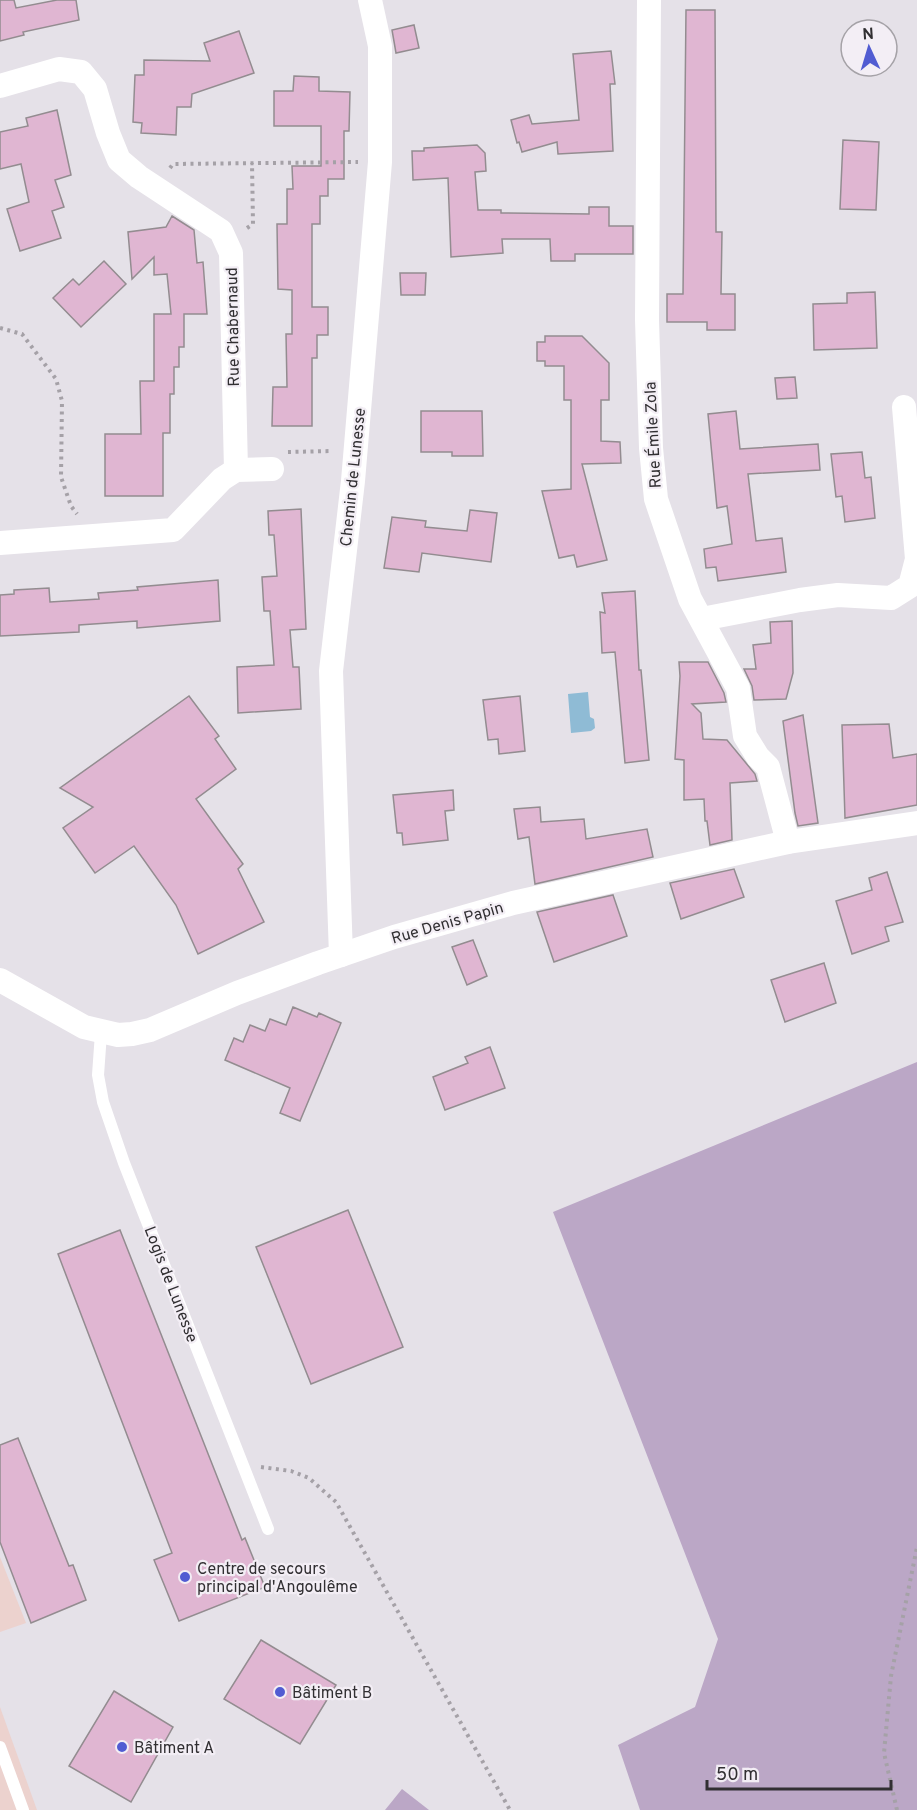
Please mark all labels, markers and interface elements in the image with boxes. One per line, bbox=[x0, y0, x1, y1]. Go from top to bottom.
north arrow bbox=[839, 18, 899, 78]
text: N bbox=[862, 25, 875, 45]
street label: Rue Chabernaud bbox=[223, 267, 245, 387]
street label: Rue Émile Zola bbox=[639, 381, 667, 489]
street label: Chemin de Lunesse bbox=[337, 407, 371, 548]
street label: Rue Denis Papin bbox=[389, 898, 506, 950]
street label: Logis de Lunesse bbox=[139, 1224, 202, 1346]
place label: Centre de secours principal d'Angoulême bbox=[197, 1560, 358, 1598]
marker: Centre de secours principal d'Angoulême bbox=[178, 1570, 192, 1584]
place label: Bâtiment B bbox=[292, 1684, 372, 1704]
marker: Bâtiment B bbox=[273, 1685, 287, 1699]
place label: Bâtiment A bbox=[134, 1739, 214, 1759]
marker: Bâtiment A bbox=[115, 1740, 129, 1754]
scale bar bbox=[707, 1753, 892, 1791]
text: 50 m bbox=[716, 1764, 758, 1787]

